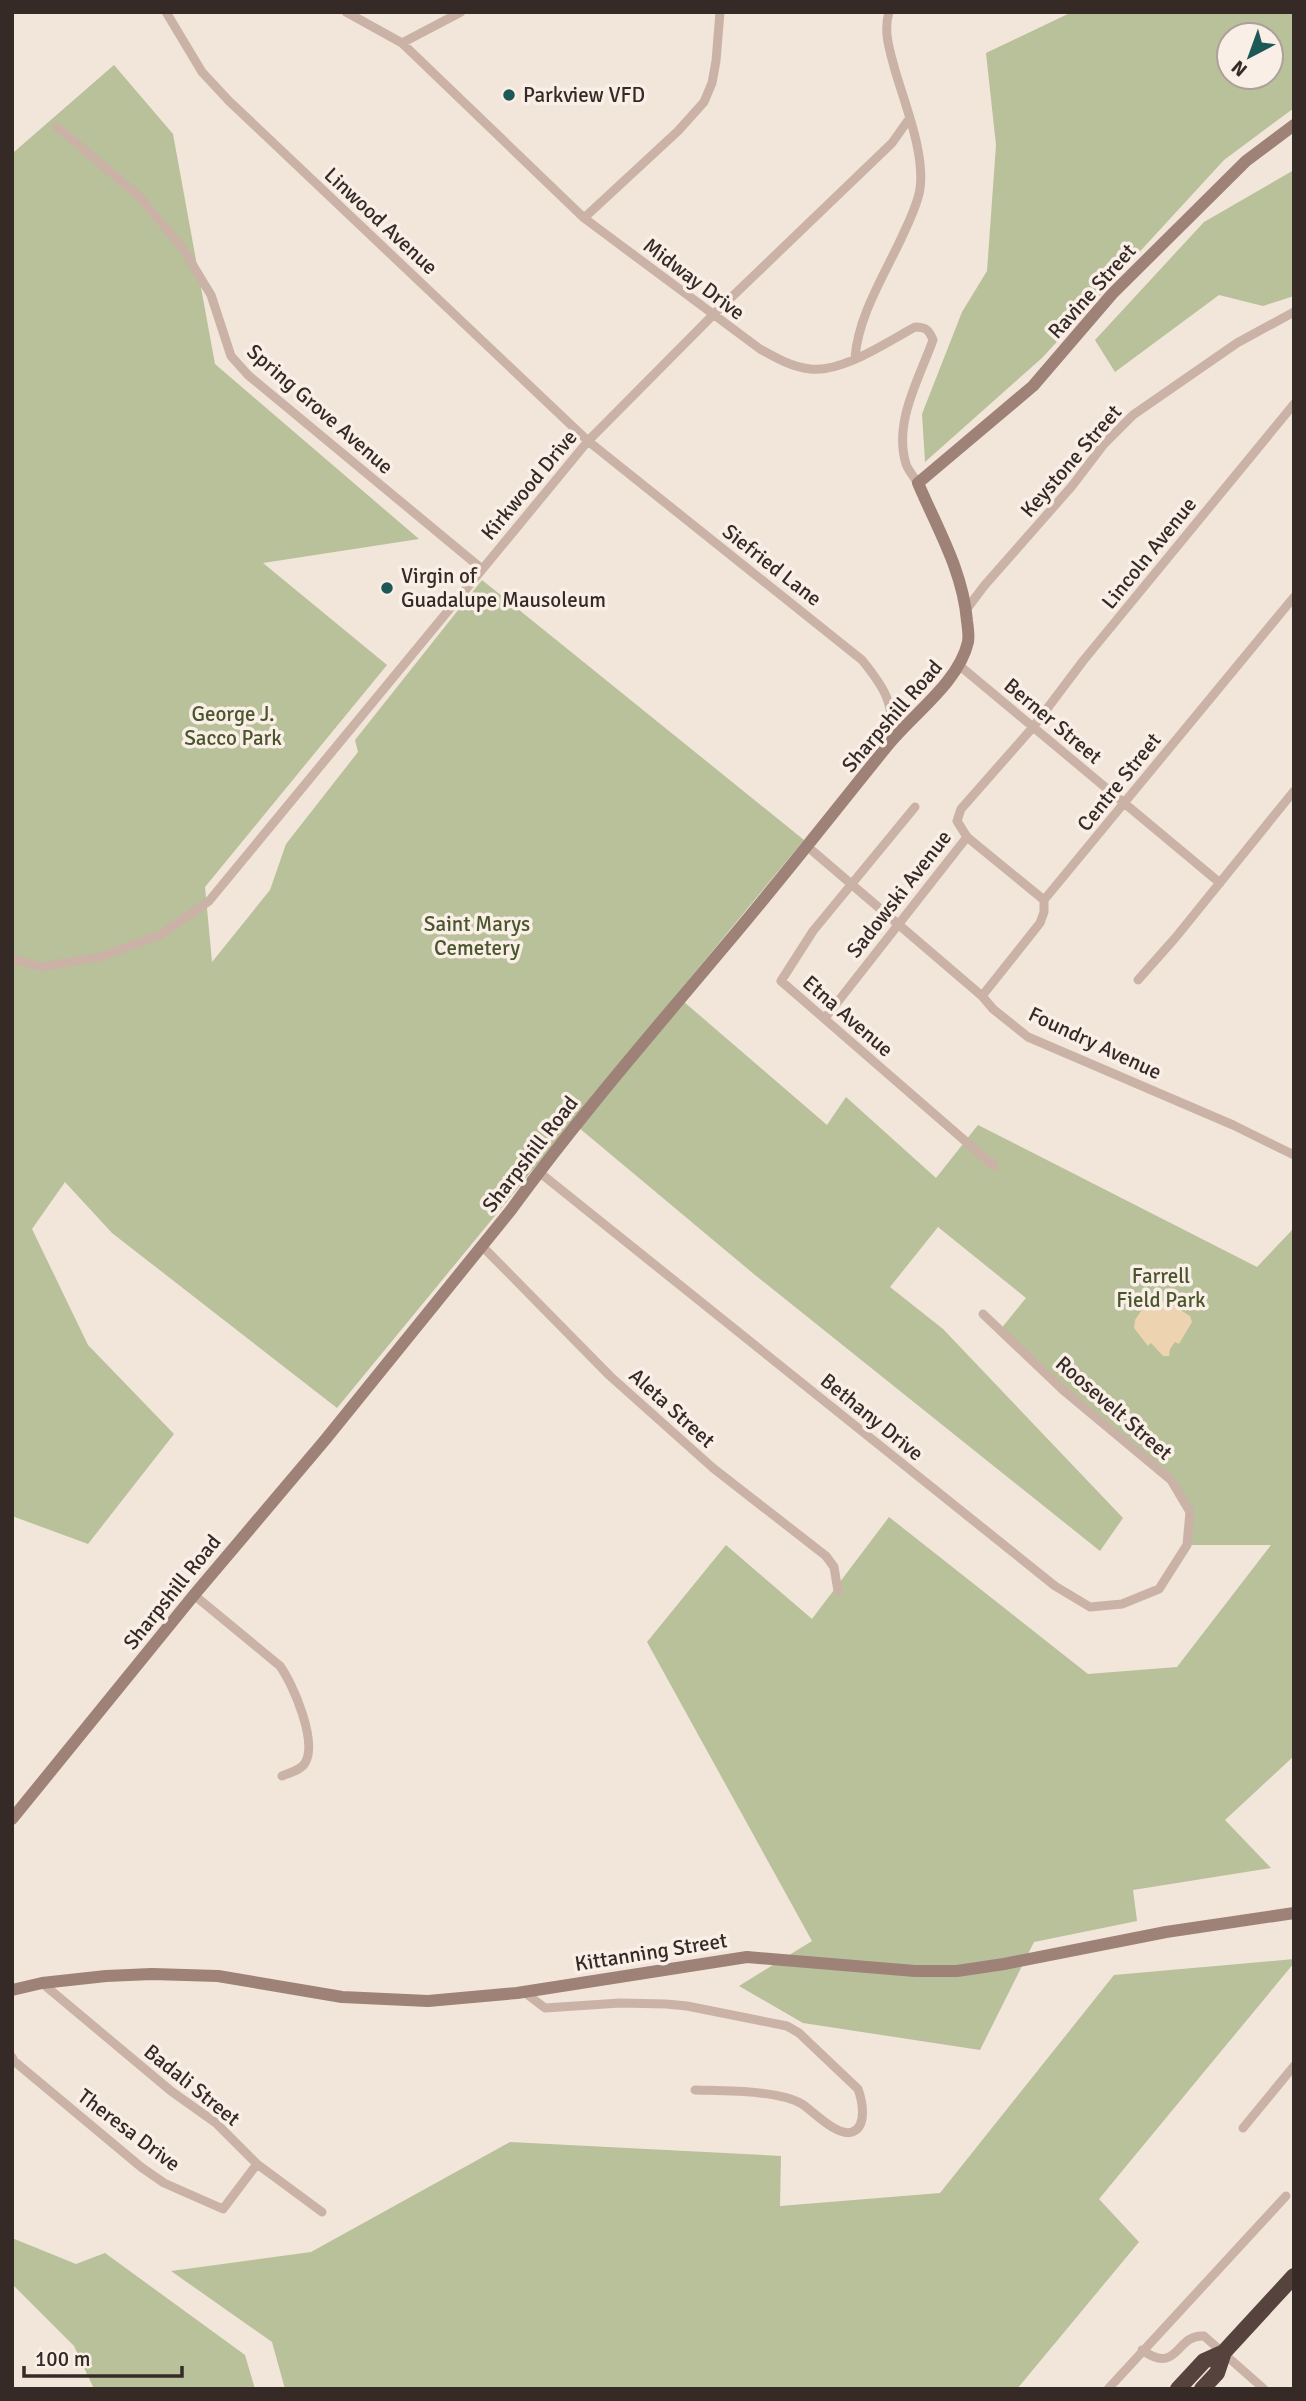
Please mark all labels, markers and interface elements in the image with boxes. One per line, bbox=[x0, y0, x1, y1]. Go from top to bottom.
north arrow bbox=[1215, 21, 1285, 91]
text: N bbox=[1227, 55, 1252, 81]
place label: Parkview VFD bbox=[523, 82, 645, 108]
marker: Parkview VFD bbox=[501, 87, 517, 103]
street label: Linwood Avenue bbox=[319, 162, 443, 280]
street label: Midway Drive bbox=[638, 232, 750, 326]
street label: Ravine Street bbox=[1043, 238, 1141, 344]
street label: Spring Grove Avenue bbox=[242, 338, 398, 480]
street label: Keystone Street bbox=[1015, 399, 1127, 523]
street label: Kirkwood Drive bbox=[475, 425, 583, 545]
street label: Lincoln Avenue bbox=[1096, 492, 1202, 614]
street label: Siefried Lane bbox=[717, 518, 827, 612]
place label: Virgin of Guadalupe Mausoleum bbox=[401, 563, 606, 613]
marker: Virgin of Guadalupe Mausoleum bbox=[379, 580, 395, 596]
street label: Sharpshill Road bbox=[836, 654, 948, 778]
street label: Berner Street bbox=[999, 672, 1107, 770]
park label: George J. Sacco Park bbox=[184, 701, 282, 751]
street label: Centre Street bbox=[1071, 728, 1167, 836]
street label: Sadowski Avenue bbox=[841, 825, 957, 963]
park label: Saint Marys Cemetery bbox=[424, 911, 530, 961]
street label: Etna Avenue bbox=[797, 970, 899, 1062]
street label: Foundry Avenue bbox=[1024, 1001, 1166, 1085]
street label: Sharpshill Road bbox=[476, 1091, 584, 1217]
park label: Farrell Field Park bbox=[1116, 1263, 1206, 1313]
street label: Roosevelt Street bbox=[1050, 1350, 1178, 1466]
street label: Aleta Street bbox=[624, 1363, 720, 1453]
street label: Bethany Drive bbox=[815, 1368, 929, 1466]
street label: Sharpshill Road bbox=[118, 1529, 226, 1655]
street label: Kittanning Street bbox=[573, 1927, 729, 1977]
street label: Badali Street bbox=[139, 2038, 245, 2132]
street label: Theresa Drive bbox=[73, 2083, 185, 2177]
scale bar bbox=[24, 2334, 182, 2378]
text: 100 m bbox=[35, 2346, 90, 2372]

